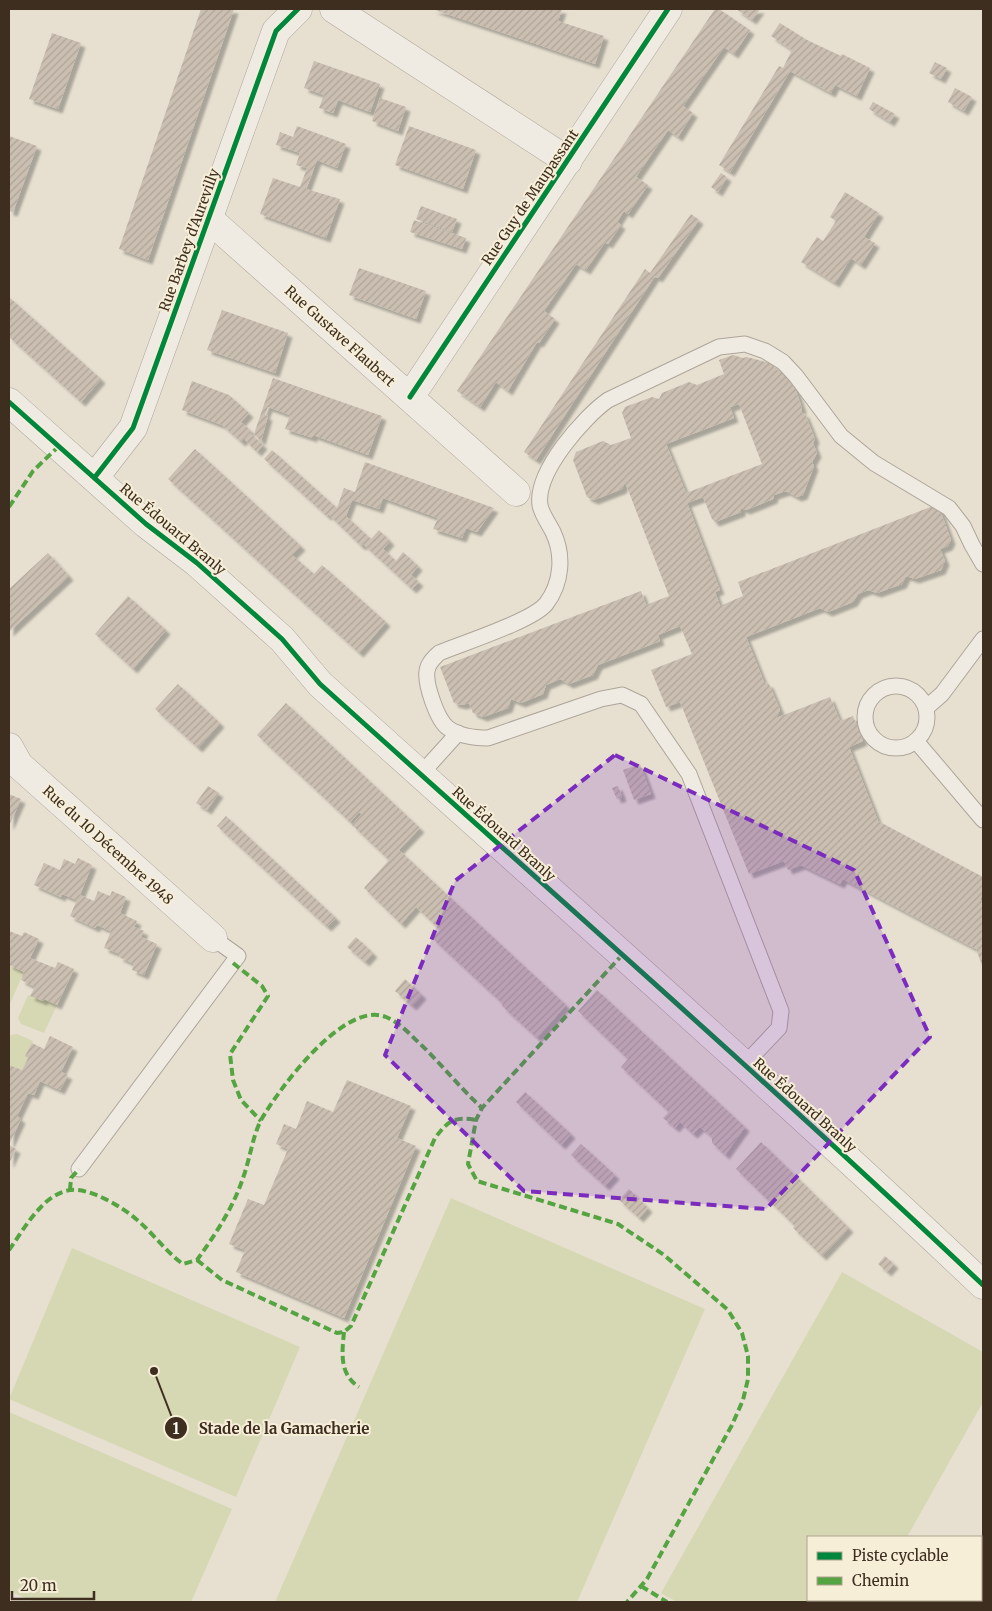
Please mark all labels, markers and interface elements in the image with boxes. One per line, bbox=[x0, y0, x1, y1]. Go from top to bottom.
street label: Rue Guy de Maupassant bbox=[478, 125, 583, 268]
street label: Rue Barbey d'Aurevilly bbox=[155, 165, 224, 314]
street label: Rue Gustave Flaubert bbox=[281, 282, 399, 391]
street label: Rue Édouard Branly bbox=[116, 479, 230, 579]
street label: Rue du 10 Décembre 1948 bbox=[39, 782, 177, 908]
street label: Rue Édouard Branly bbox=[449, 783, 560, 886]
street label: Rue Édouard Branly bbox=[750, 1054, 861, 1157]
callout: Stade de la Gamacherie bbox=[163, 1413, 379, 1443]
text: 1 bbox=[173, 1419, 180, 1438]
text: Stade de la Gamacherie bbox=[199, 1419, 369, 1438]
legend bbox=[807, 1536, 982, 1601]
text: Piste cyclable bbox=[852, 1546, 949, 1565]
scale bar bbox=[12, 1568, 95, 1600]
text: Chemin bbox=[852, 1571, 909, 1590]
text: 20 m bbox=[20, 1576, 57, 1595]

